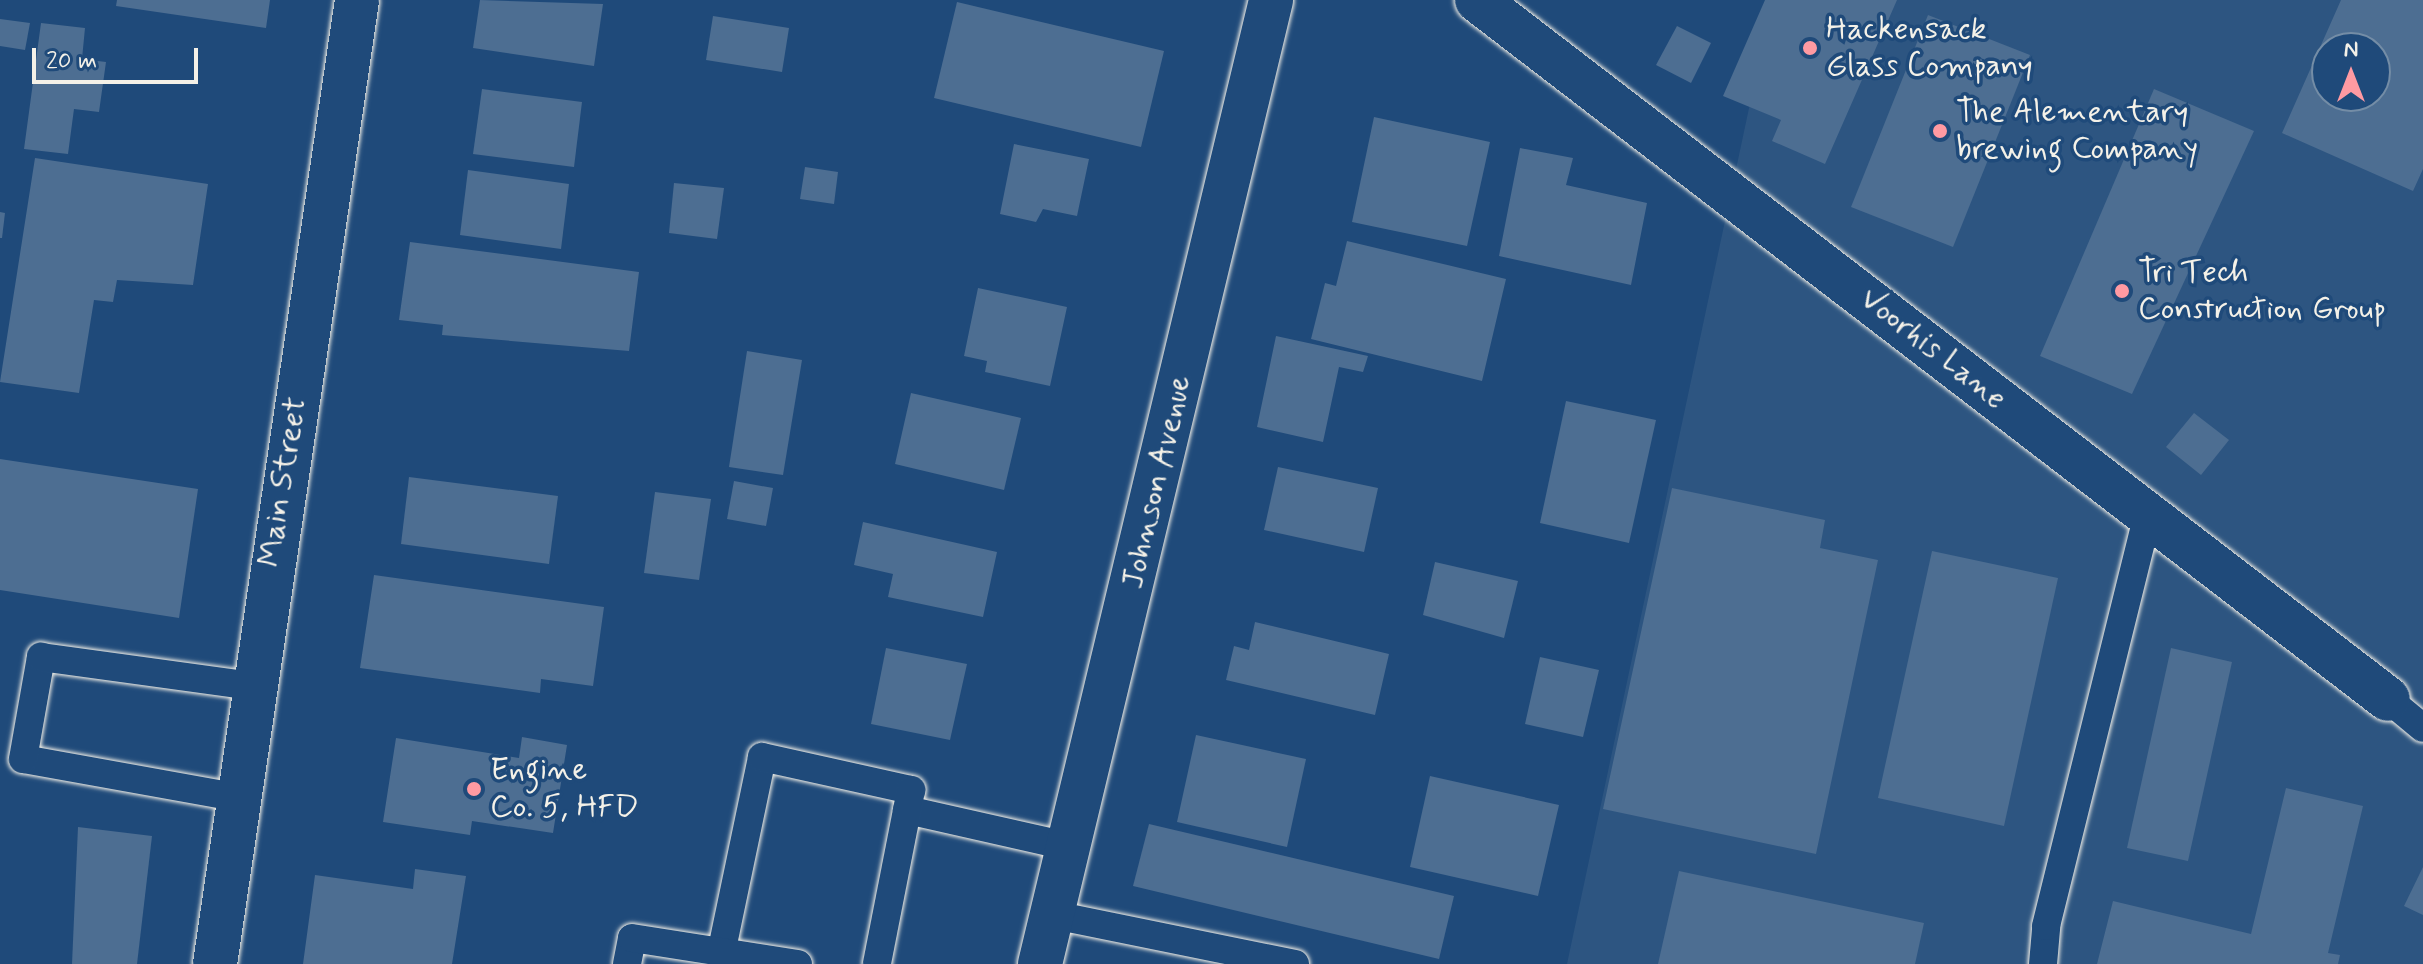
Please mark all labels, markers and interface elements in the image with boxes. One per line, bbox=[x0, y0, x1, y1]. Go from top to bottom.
place label: Hackensack Glass Company bbox=[1826, 11, 2033, 86]
scale bar bbox=[36, 32, 202, 82]
north arrow bbox=[2311, 32, 2391, 112]
text: N bbox=[2344, 36, 2358, 64]
marker: Hackensack Glass Company bbox=[1801, 39, 1819, 57]
text: 20 m bbox=[46, 46, 97, 77]
place label: The Alementary brewing Company bbox=[1956, 94, 2197, 169]
marker: The Alementary brewing Company bbox=[1931, 122, 1949, 140]
place label: Tri Tech Construction Group bbox=[2138, 254, 2385, 329]
street label: Voorhis Lane bbox=[1854, 281, 2012, 417]
marker: Tri Tech Construction Group bbox=[2113, 282, 2131, 300]
street label: Johnson Avenue bbox=[1113, 368, 1201, 596]
street label: Main Street bbox=[251, 395, 315, 569]
place label: Engine Co. 5, HFD bbox=[490, 752, 639, 827]
marker: Engine Co. 5, HFD bbox=[465, 780, 483, 798]

